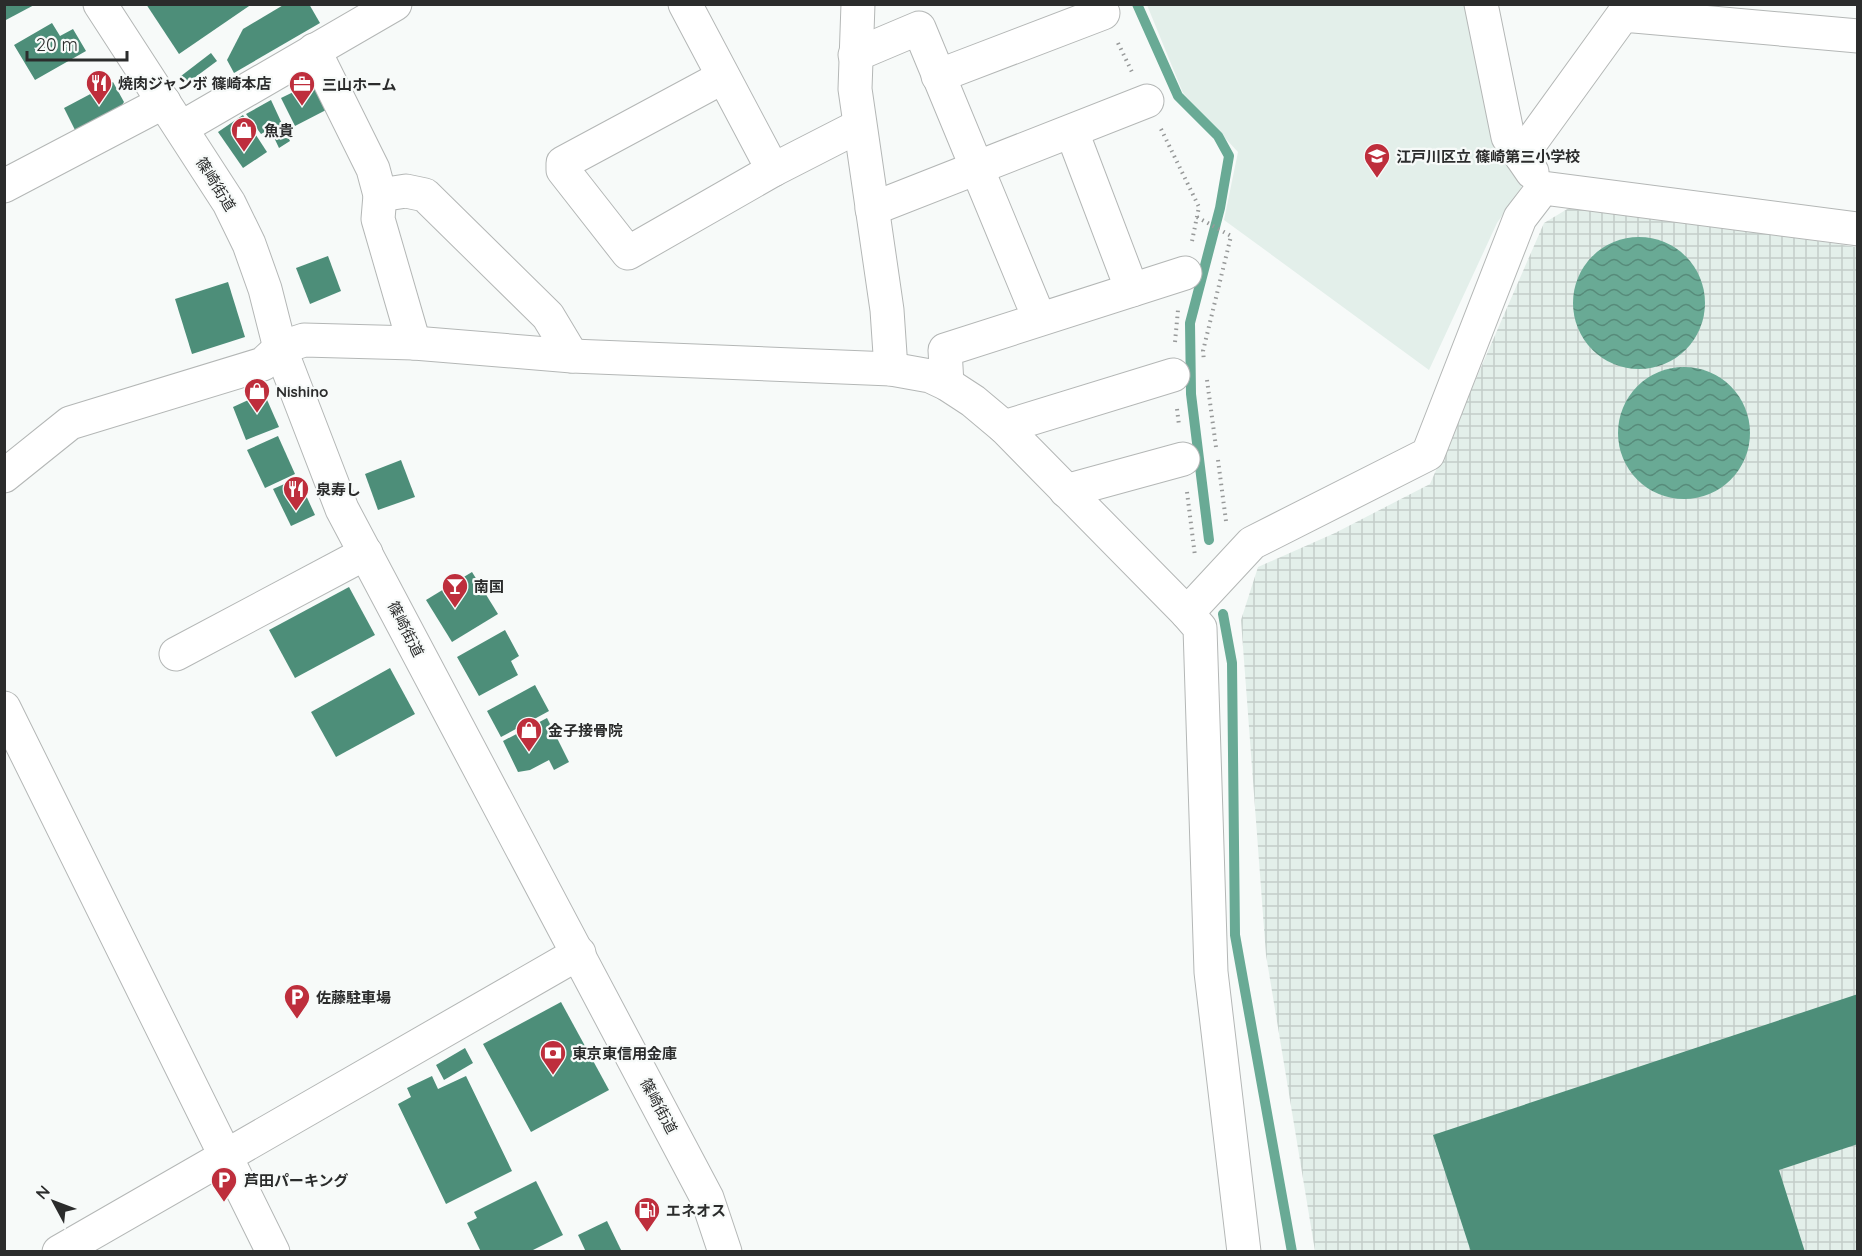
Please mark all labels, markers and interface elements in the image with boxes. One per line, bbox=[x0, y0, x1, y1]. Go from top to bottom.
scale bar bbox=[27, 24, 128, 62]
text: 20 m bbox=[36, 33, 78, 56]
restaurant icon: 焼肉ジャンボ 篠崎本店 bbox=[84, 68, 114, 106]
office icon: 三山ホーム bbox=[287, 69, 317, 107]
place label: 焼肉ジャンボ 篠崎本店 bbox=[118, 74, 271, 93]
place label: 三山ホーム bbox=[322, 75, 397, 94]
shop icon: 魚貴 bbox=[229, 115, 259, 153]
place label: 魚貴 bbox=[264, 121, 294, 140]
school or university icon: 江戸川区立 篠崎第三小学校 bbox=[1362, 141, 1392, 179]
place label: 江戸川区立 篠崎第三小学校 bbox=[1396, 147, 1580, 166]
street label: 篠崎街道 bbox=[192, 154, 240, 214]
shop icon: Nishino bbox=[242, 376, 272, 414]
place label: Nishino bbox=[276, 382, 328, 401]
restaurant icon: 泉寿し bbox=[281, 474, 311, 512]
place label: 泉寿し bbox=[316, 480, 361, 499]
bar icon: 南国 bbox=[440, 571, 470, 609]
place label: 南国 bbox=[474, 577, 504, 596]
street label: 篠崎街道 bbox=[384, 598, 428, 660]
shop icon: 金子接骨院 bbox=[514, 715, 544, 753]
place label: 金子接骨院 bbox=[548, 721, 623, 740]
parking icon: 佐藤駐車場 bbox=[282, 982, 312, 1020]
place label: 佐藤駐車場 bbox=[316, 988, 391, 1007]
bank icon: 東京東信用金庫 bbox=[538, 1038, 568, 1076]
place label: 東京東信用金庫 bbox=[572, 1044, 677, 1063]
street label: 篠崎街道 bbox=[637, 1075, 681, 1137]
parking icon: 芦田パーキング bbox=[209, 1165, 239, 1203]
place label: 芦田パーキング bbox=[244, 1171, 349, 1190]
north arrow bbox=[24, 1172, 84, 1232]
text: N bbox=[31, 1181, 54, 1203]
fuel station icon: エネオス bbox=[632, 1195, 662, 1233]
place label: エネオス bbox=[666, 1201, 726, 1220]

